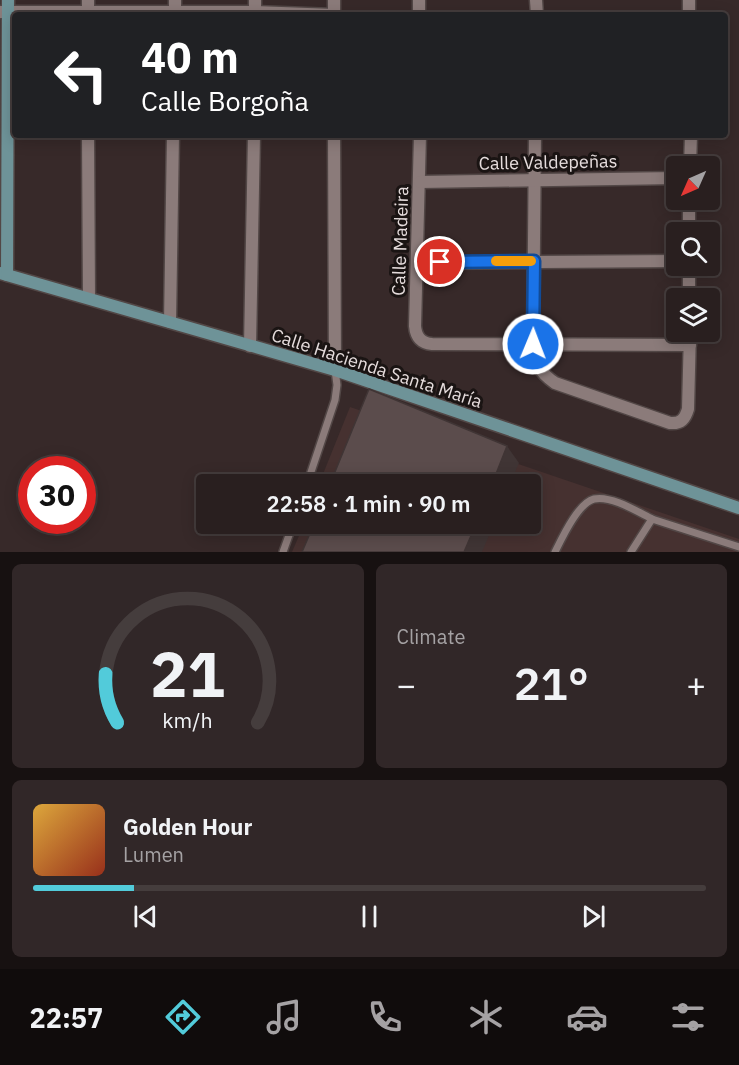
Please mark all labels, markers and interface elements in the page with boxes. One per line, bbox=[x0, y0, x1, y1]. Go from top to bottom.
text: 40 m bbox=[141, 30, 239, 85]
icon: left bbox=[42, 36, 120, 114]
text: Calle Borgoña bbox=[141, 83, 309, 118]
street label: Calle Valdepeñas bbox=[478, 149, 618, 175]
north arrow bbox=[666, 156, 720, 210]
map controls bbox=[666, 156, 720, 342]
street label: Calle Madeira bbox=[387, 185, 413, 296]
button: search bbox=[666, 222, 720, 276]
pin bbox=[414, 236, 465, 287]
icon: arrive bbox=[423, 245, 456, 278]
button: layers bbox=[666, 288, 720, 342]
position arrow bbox=[501, 312, 565, 376]
street label: Calle Hacienda Santa María bbox=[269, 323, 486, 413]
speed limit sign: 30 bbox=[18, 456, 96, 534]
text: 22:58 · 1 min · 90 m bbox=[267, 489, 471, 518]
text: Climate bbox=[397, 623, 465, 650]
text: 21 bbox=[150, 633, 225, 714]
text: 21° bbox=[514, 654, 589, 712]
text: − bbox=[397, 663, 416, 706]
text: + bbox=[686, 663, 706, 706]
text: km/h bbox=[163, 706, 213, 734]
text: Golden Hour bbox=[123, 812, 252, 841]
text: Lumen bbox=[123, 841, 184, 868]
icon: previous bbox=[129, 900, 162, 933]
icon: pause bbox=[353, 900, 386, 933]
icon: next bbox=[577, 900, 610, 933]
icon: directions bbox=[162, 996, 204, 1038]
icon: music bbox=[263, 996, 305, 1038]
icon: phone bbox=[364, 996, 406, 1038]
icon: climate bbox=[465, 996, 507, 1038]
icon: car bbox=[566, 996, 608, 1038]
icon: filters bbox=[667, 996, 709, 1038]
text: 22:57 bbox=[30, 1000, 103, 1035]

